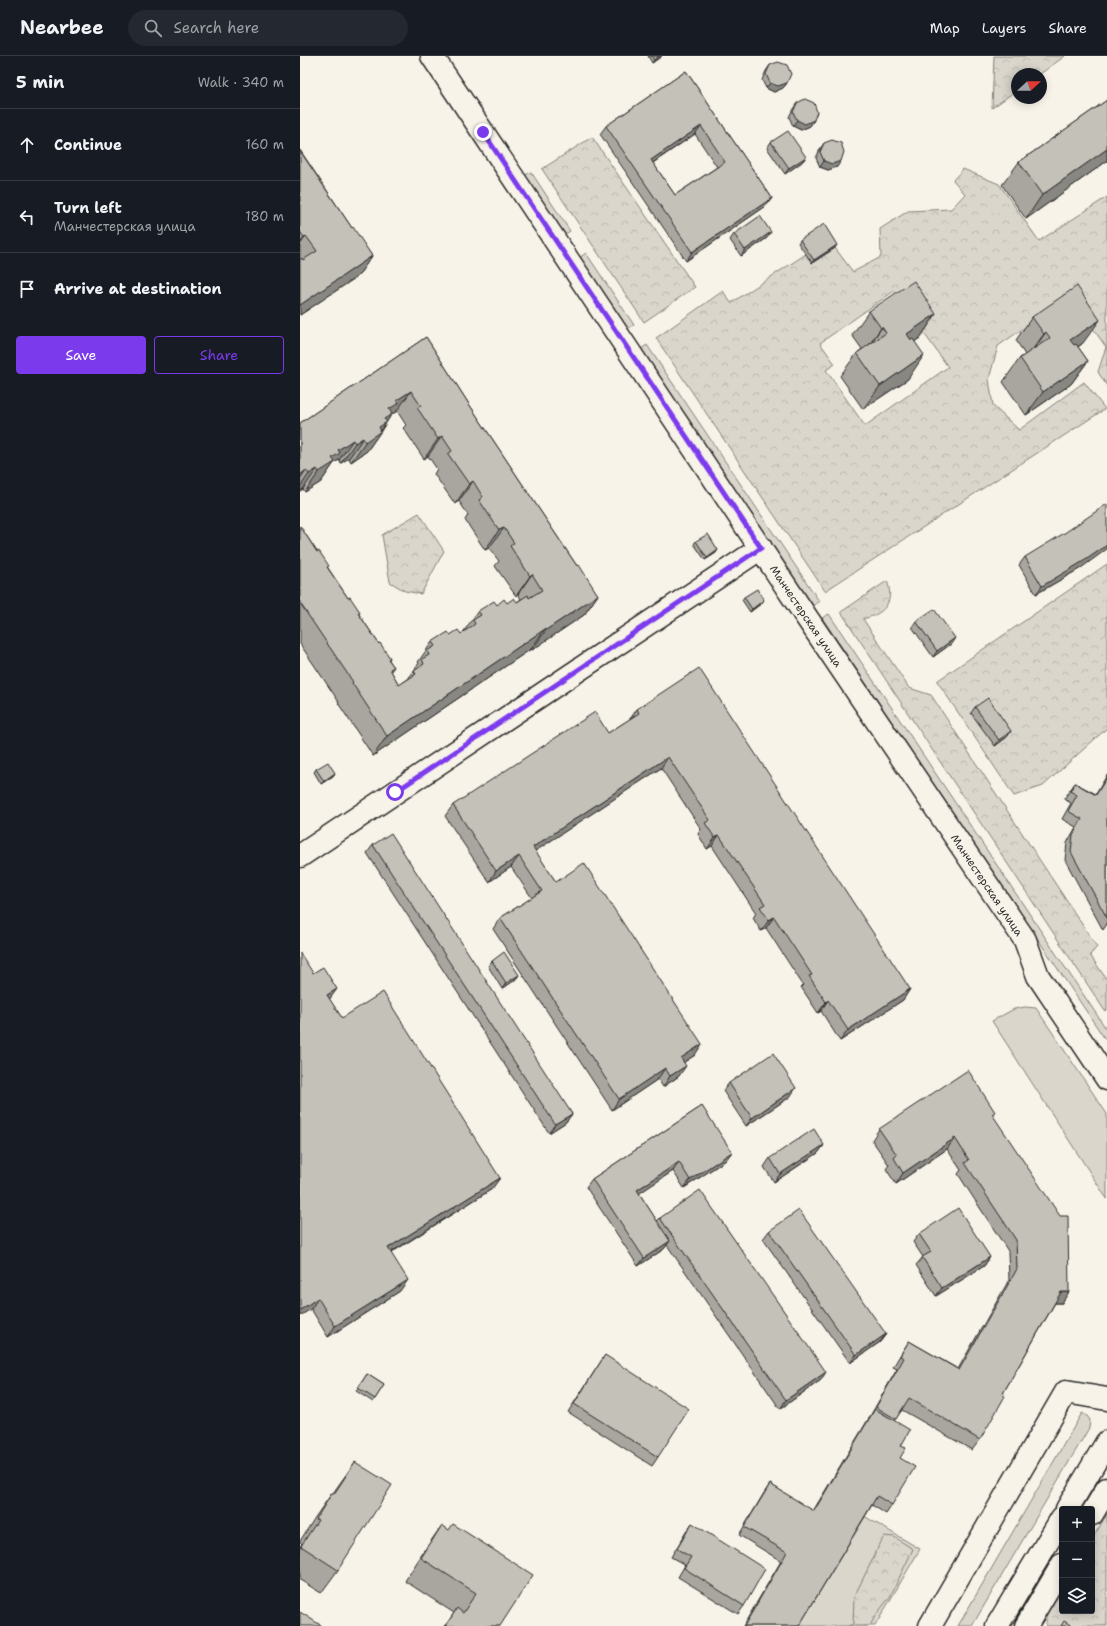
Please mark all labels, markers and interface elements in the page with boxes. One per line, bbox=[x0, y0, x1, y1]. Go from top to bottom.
search box bbox=[128, 10, 408, 46]
text: Nearbee bbox=[20, 15, 104, 40]
icon: search bbox=[142, 17, 164, 39]
text: Search here bbox=[174, 18, 259, 38]
text: Map bbox=[930, 19, 960, 37]
text: Layers bbox=[982, 19, 1026, 37]
text: Share bbox=[1048, 19, 1087, 37]
north arrow bbox=[1011, 68, 1047, 104]
text: 5 min bbox=[16, 71, 64, 93]
text: Walk · 340 m bbox=[198, 74, 284, 91]
route end bbox=[474, 123, 492, 141]
icon: ahead bbox=[16, 134, 38, 156]
text: Continue bbox=[54, 135, 122, 155]
text: 160 m bbox=[246, 136, 284, 153]
text: Turn left bbox=[54, 198, 122, 218]
icon: left bbox=[16, 206, 38, 228]
text: 180 m bbox=[245, 208, 284, 225]
text: Манчестерская улица bbox=[54, 218, 195, 235]
icon: arrive bbox=[16, 278, 38, 300]
text: Arrive at destination bbox=[54, 279, 222, 299]
button: Save bbox=[16, 336, 146, 374]
button: Share bbox=[154, 336, 284, 374]
street label: Манчестерская улица bbox=[766, 562, 845, 670]
route start bbox=[386, 783, 404, 801]
street label: Манчестерская улица bbox=[947, 831, 1026, 939]
map controls bbox=[1059, 1506, 1095, 1614]
button: + bbox=[1059, 1506, 1095, 1542]
button: − bbox=[1059, 1542, 1095, 1578]
button: layers bbox=[1059, 1578, 1095, 1614]

